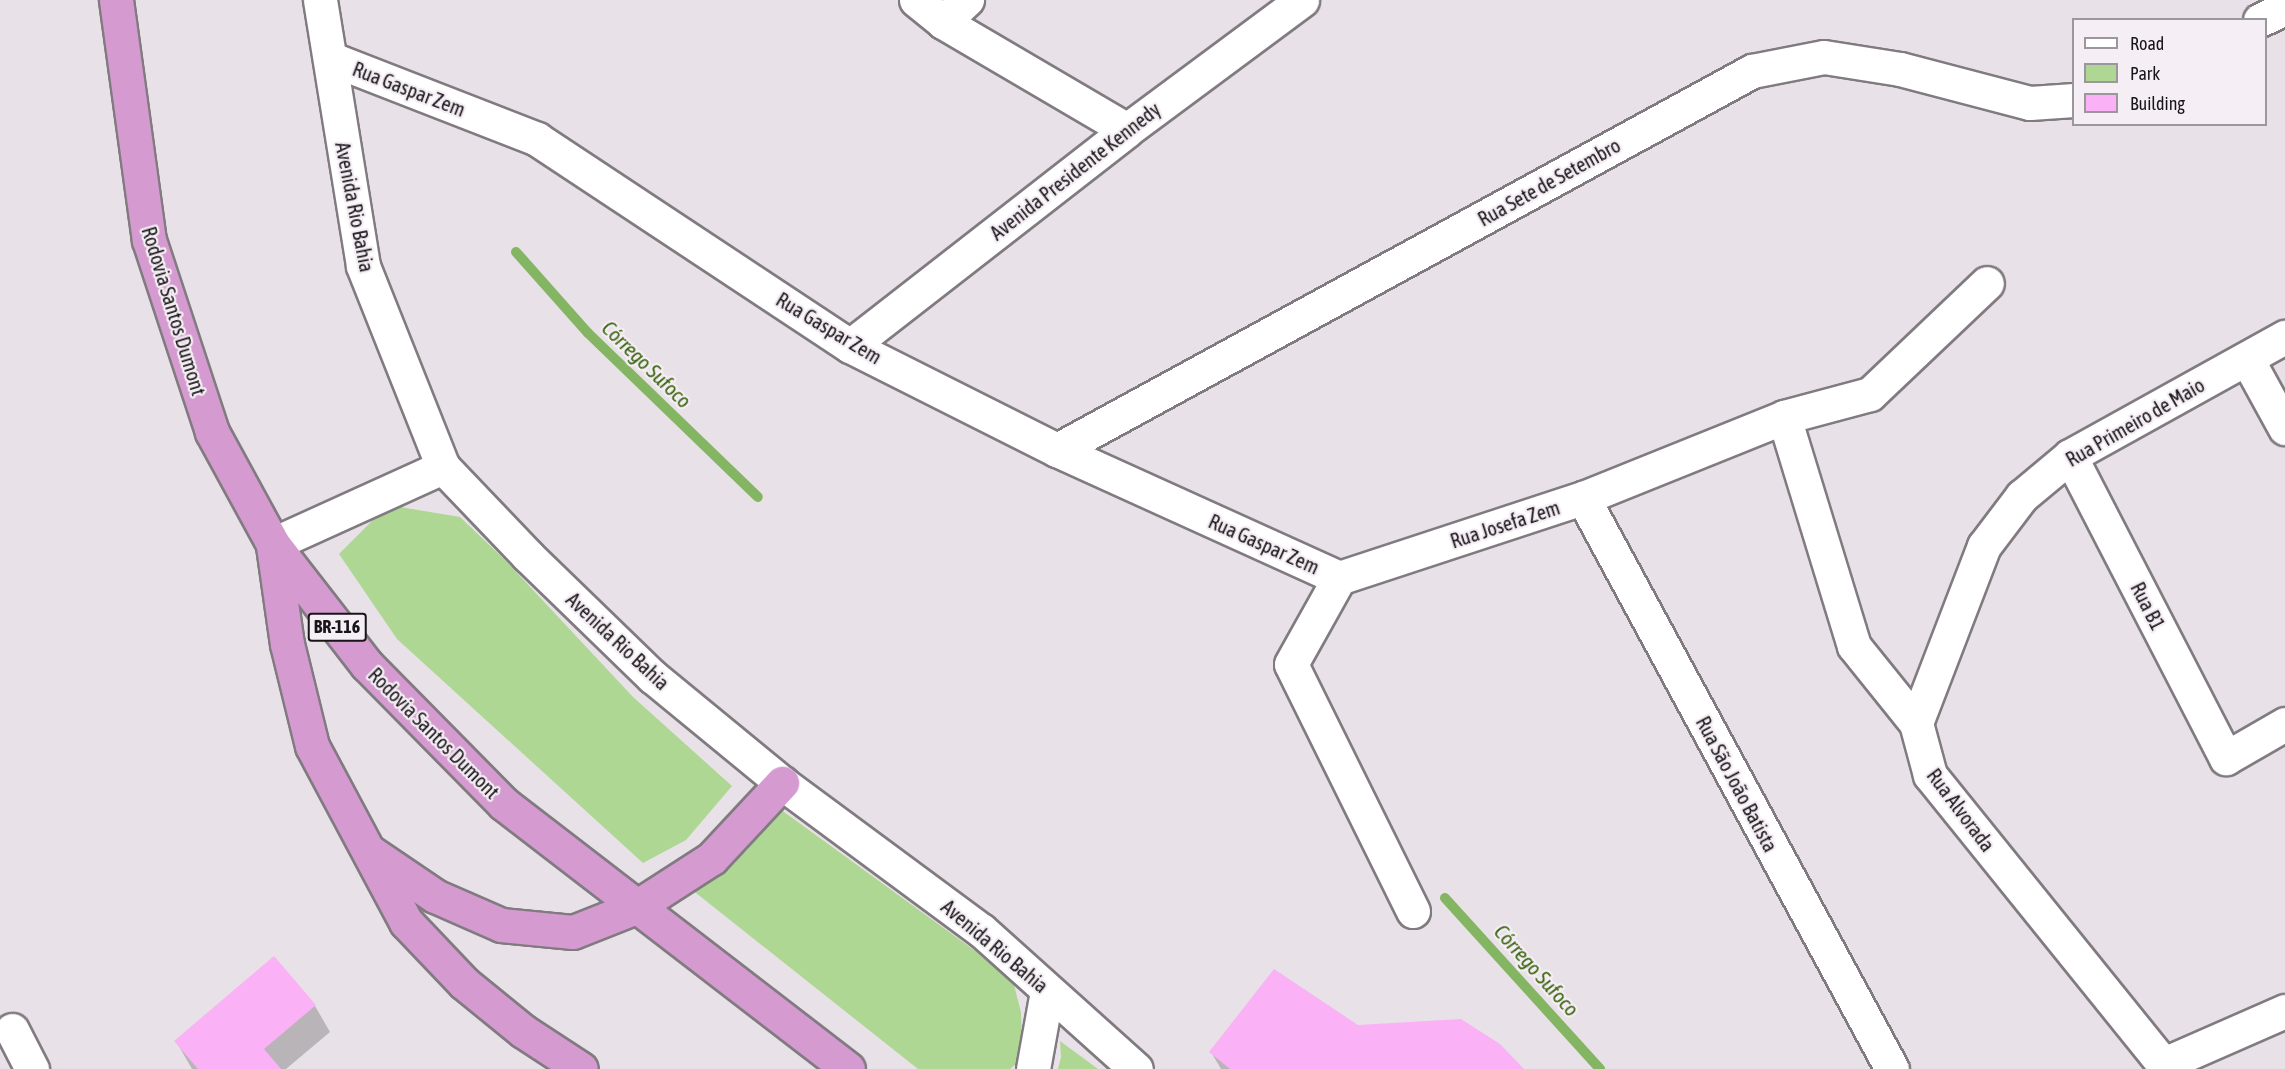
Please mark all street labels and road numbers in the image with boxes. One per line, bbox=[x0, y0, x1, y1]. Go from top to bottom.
street label: Rua Gaspar Zem bbox=[349, 57, 469, 121]
street label: Avenida Presidente Kennedy bbox=[985, 97, 1165, 245]
street label: Rua Sete de Setembro bbox=[1474, 133, 1624, 231]
street label: Avenida Rio Bahia bbox=[331, 140, 379, 274]
street label: Rodovia Santos Dumont bbox=[137, 224, 211, 398]
street label: Rua Gaspar Zem bbox=[772, 287, 886, 369]
street label: Rua Primeiro de Maio bbox=[2061, 373, 2209, 471]
street label: Rua Josefa Zem bbox=[1447, 495, 1563, 553]
street label: Rua Gaspar Zem bbox=[1205, 509, 1323, 579]
street label: Rua B1 bbox=[2126, 578, 2170, 634]
street label: Avenida Rio Bahia bbox=[562, 587, 674, 695]
road number: BR-116 bbox=[307, 612, 367, 642]
street label: Rodovia Santos Dumont bbox=[364, 663, 504, 803]
street label: Rua São João Batista bbox=[1691, 712, 1783, 856]
street label: Rua Alvorada bbox=[1922, 764, 2000, 856]
street label: Avenida Rio Bahia bbox=[937, 894, 1053, 998]

